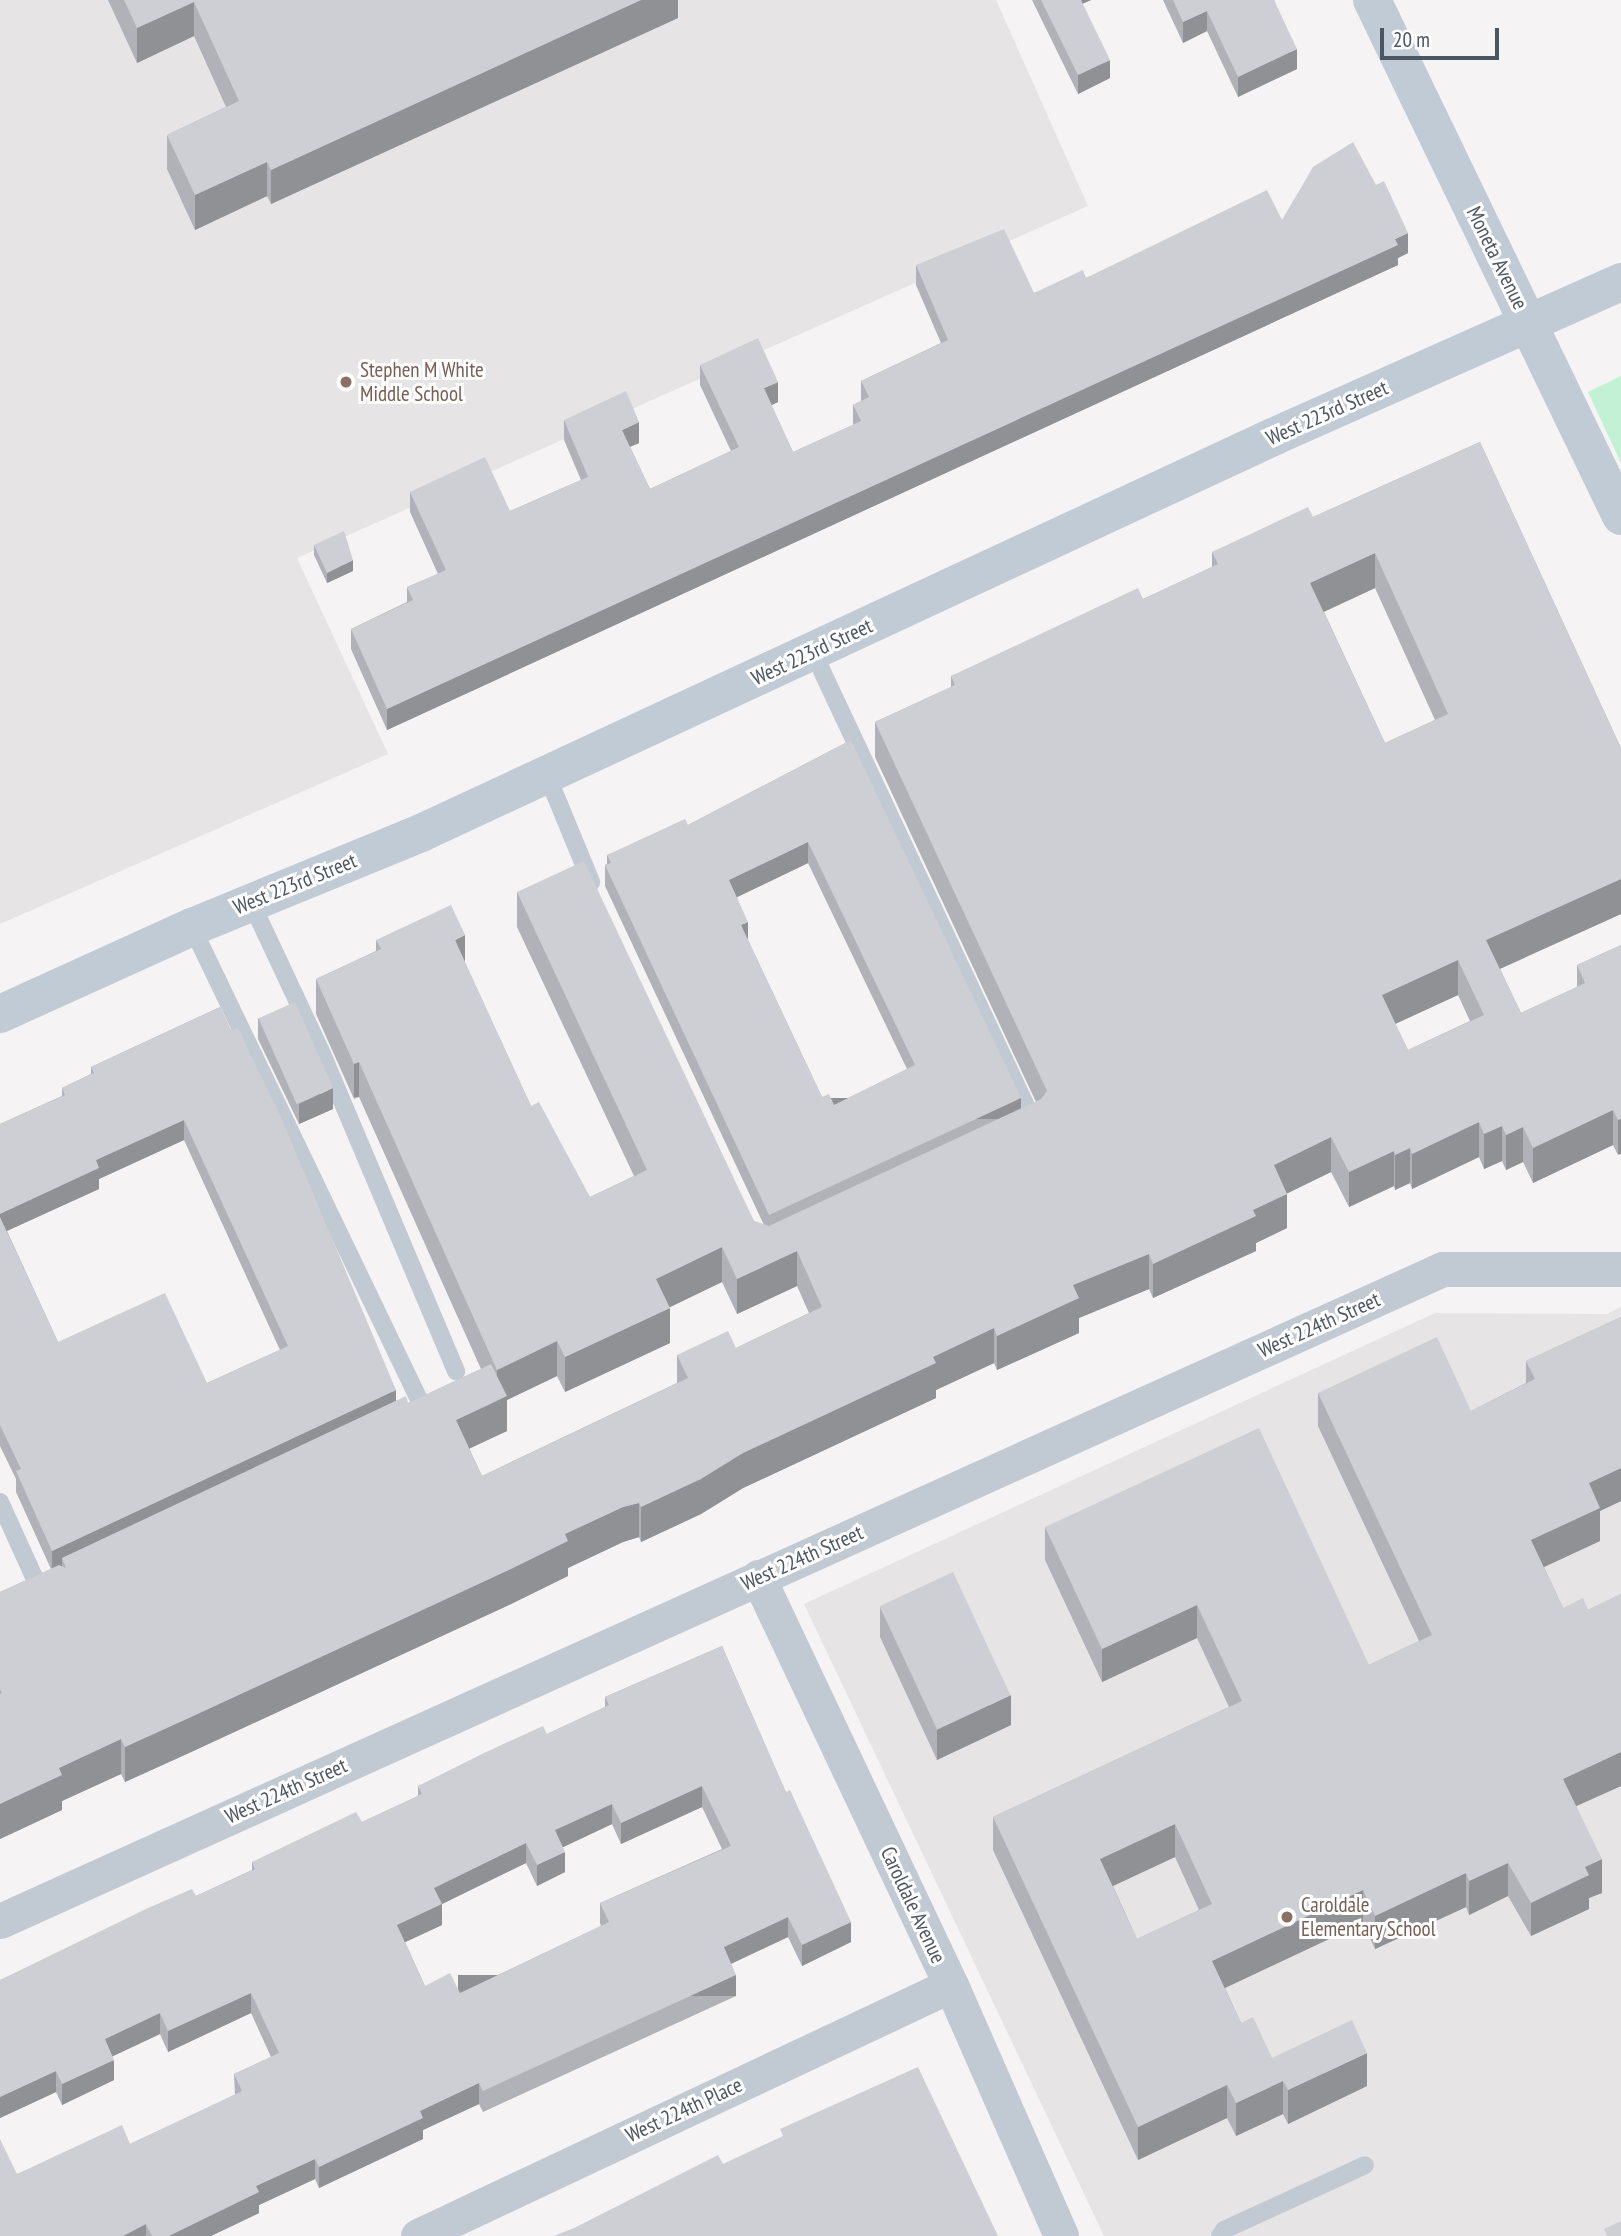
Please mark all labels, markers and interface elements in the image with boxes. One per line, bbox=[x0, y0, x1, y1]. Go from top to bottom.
scale bar bbox=[1383, 14, 1502, 58]
text: 20 m bbox=[1393, 26, 1430, 53]
street label: Moneta Avenue bbox=[1461, 202, 1533, 314]
place label: Stephen M White Middle School bbox=[360, 357, 484, 407]
marker: Stephen M White Middle School bbox=[338, 374, 354, 390]
street label: West 223rd Street bbox=[1262, 375, 1392, 451]
street label: West 223rd Street bbox=[748, 613, 876, 691]
street label: West 223rd Street bbox=[230, 848, 360, 920]
street label: West 224th Street bbox=[1254, 1287, 1384, 1363]
street label: West 224th Street bbox=[737, 1520, 867, 1596]
street label: West 224th Street bbox=[221, 1753, 351, 1829]
street label: Caroldale Avenue bbox=[875, 1843, 951, 1967]
place label: Caroldale Elementary School bbox=[1301, 1892, 1436, 1942]
marker: Caroldale Elementary School bbox=[1279, 1909, 1295, 1925]
street label: West 224th Place bbox=[622, 2072, 746, 2148]

